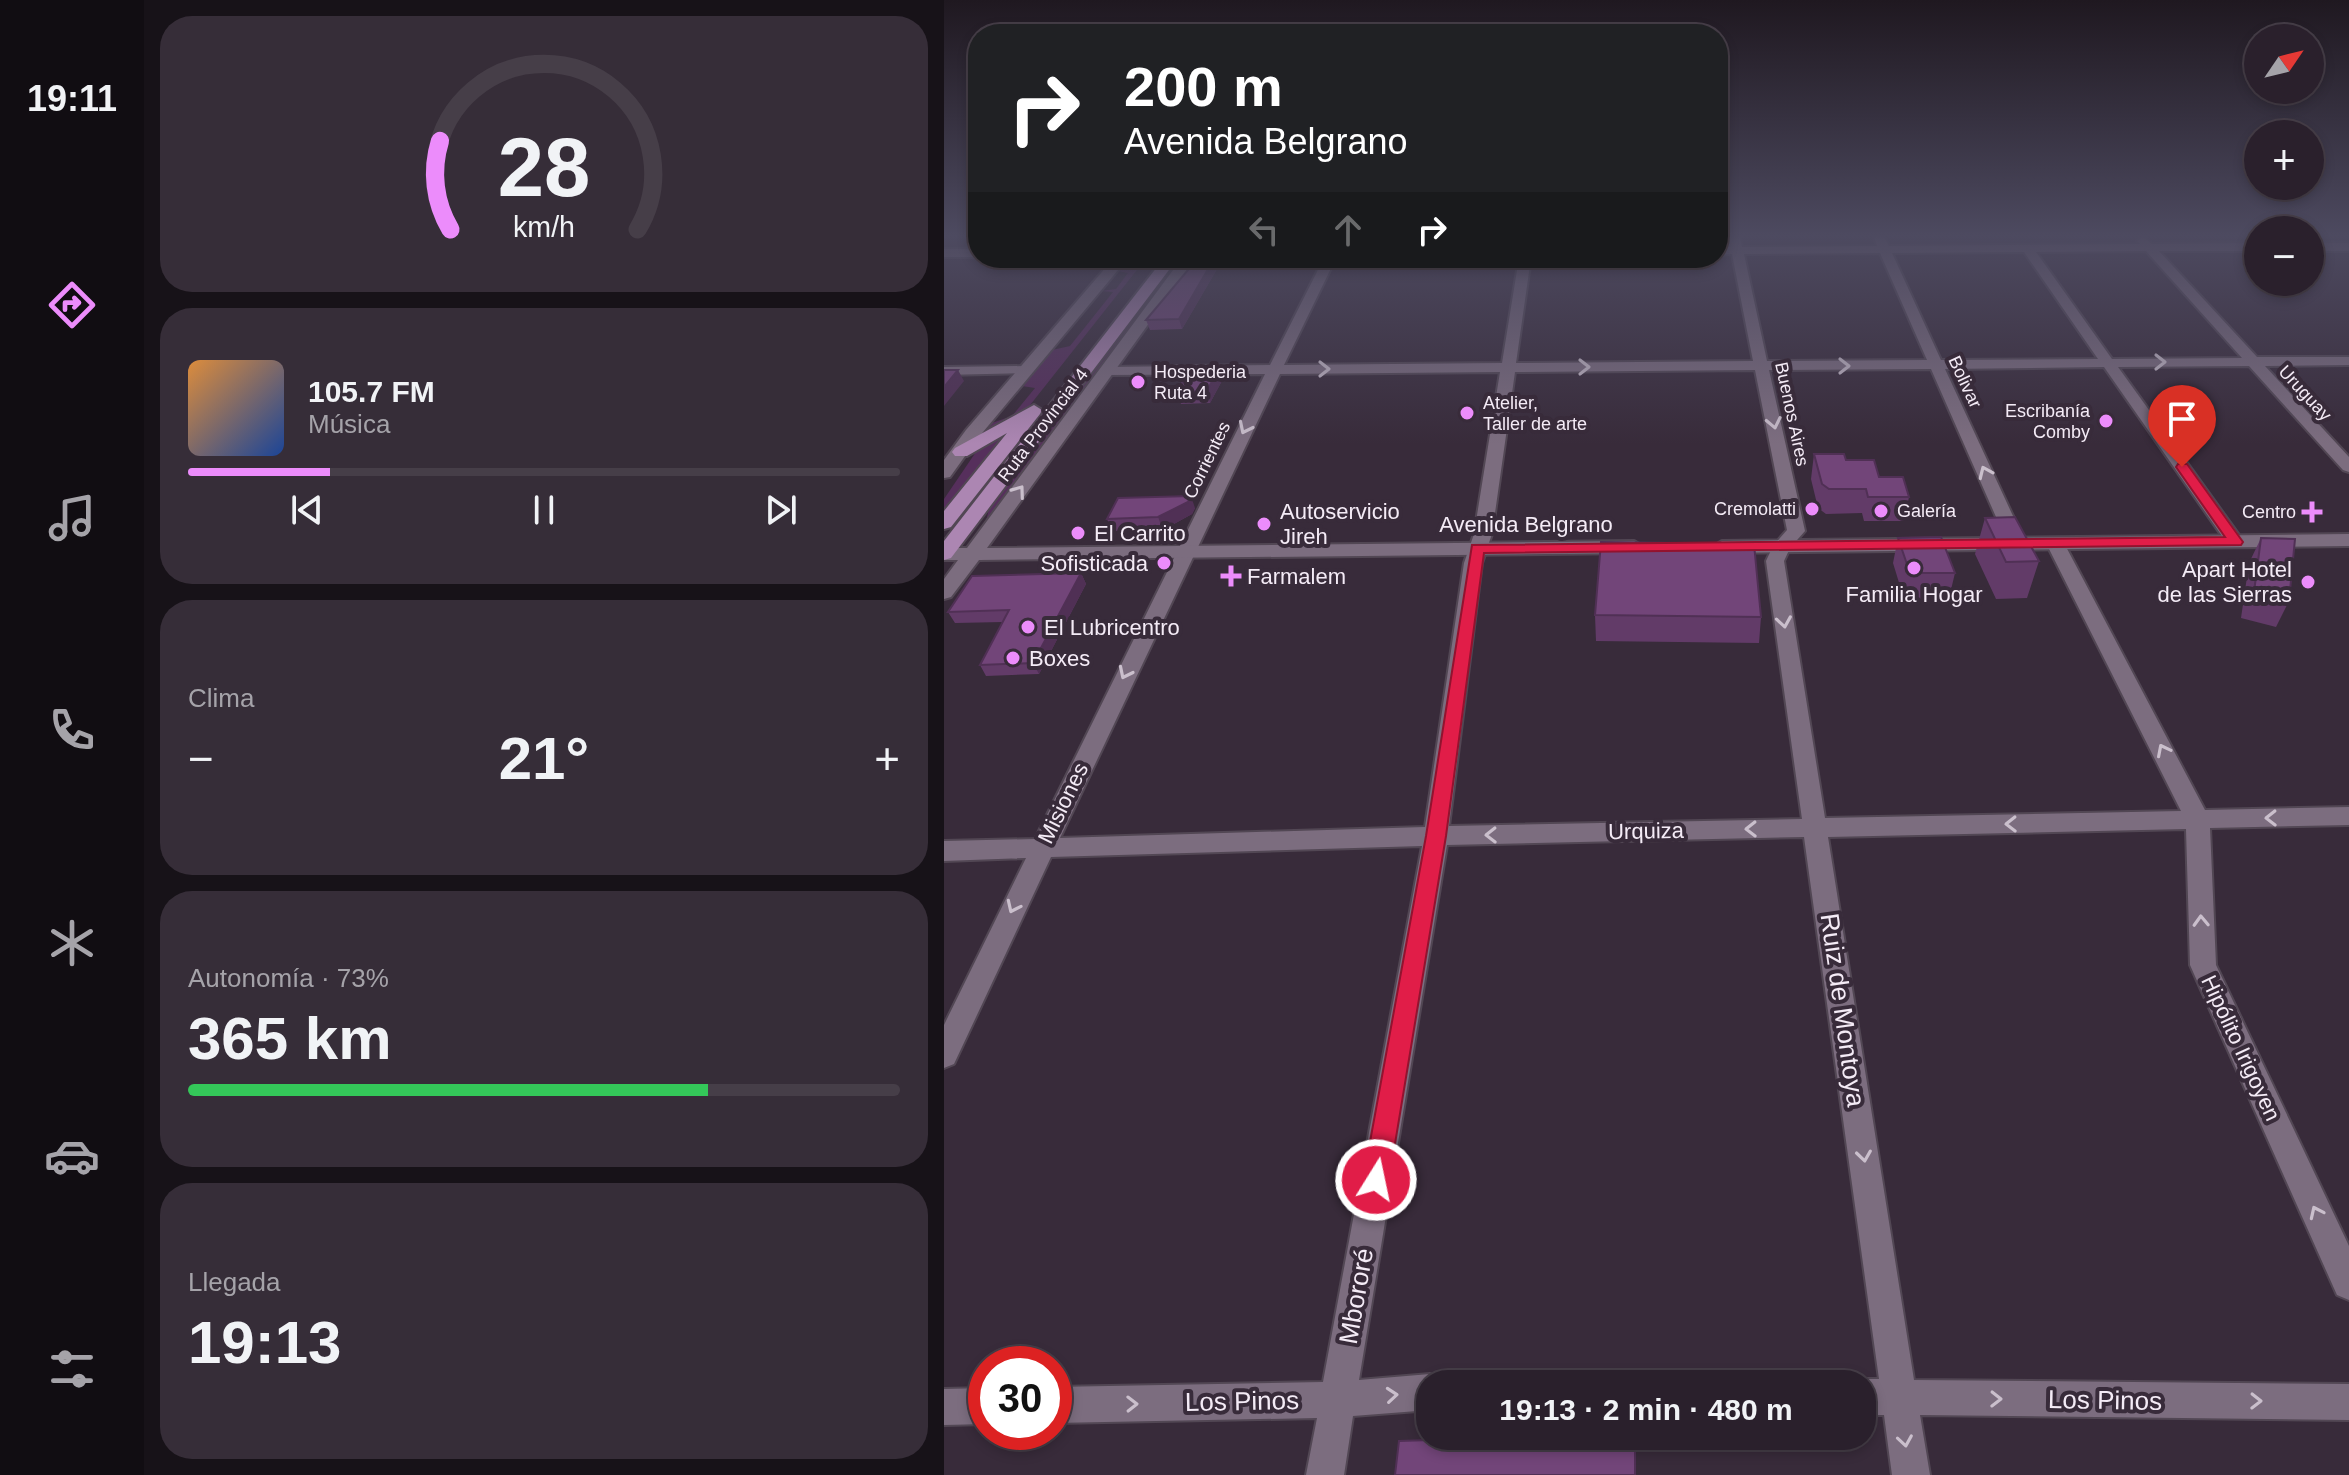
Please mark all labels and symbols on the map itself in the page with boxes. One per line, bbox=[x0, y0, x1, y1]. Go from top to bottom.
north arrow bbox=[2244, 24, 2324, 104]
street label: Bolivar bbox=[1944, 353, 1986, 411]
one-way arrow bbox=[2154, 353, 2167, 371]
one-way arrow bbox=[1838, 357, 1851, 375]
one-way arrow bbox=[1578, 358, 1591, 376]
one-way arrow bbox=[1318, 360, 1331, 378]
street label: Buenos Aires bbox=[1771, 360, 1813, 468]
street label: Uruguay bbox=[2274, 361, 2336, 425]
place label: Hospederia Ruta 4 bbox=[1154, 362, 1247, 403]
street label: Ruta Provincial 4 bbox=[994, 365, 1092, 485]
marker: Hospederia Ruta 4 bbox=[1129, 373, 1147, 391]
pin bbox=[2148, 385, 2216, 467]
place label: Atelier, Taller de arte bbox=[1483, 393, 1587, 434]
place label: Escribanía Comby bbox=[2005, 401, 2091, 442]
marker: Atelier, Taller de arte bbox=[1458, 404, 1476, 422]
marker: Escribanía Comby bbox=[2097, 412, 2115, 430]
one-way arrow bbox=[1764, 417, 1781, 430]
street label: Corrientes bbox=[1180, 418, 1234, 502]
one-way arrow bbox=[1239, 420, 1255, 434]
one-way arrow bbox=[1978, 466, 1994, 481]
one-way arrow bbox=[1009, 485, 1024, 499]
place label: Autoservicio Jireh bbox=[1280, 499, 1400, 549]
place label: Cremolatti bbox=[1714, 499, 1796, 519]
marker: Cremolatti bbox=[1803, 500, 1821, 518]
place label: Galería bbox=[1897, 501, 1957, 521]
marker: Galería bbox=[1872, 502, 1890, 520]
place label: Centro bbox=[2242, 502, 2296, 522]
marker: Centro bbox=[2303, 503, 2321, 521]
street label: Avenida Belgrano bbox=[1439, 512, 1613, 537]
marker: Autoservicio Jireh bbox=[1255, 515, 1273, 533]
place label: El Carrito bbox=[1094, 521, 1186, 546]
marker: El Carrito bbox=[1069, 524, 1087, 542]
place label: Sofisticada bbox=[1040, 551, 1149, 576]
marker: Sofisticada bbox=[1155, 554, 1173, 572]
place label: Apart Hotel de las Sierras bbox=[2157, 557, 2292, 607]
marker: Familia Hogar bbox=[1905, 559, 1923, 577]
place label: Farmalem bbox=[1247, 564, 1346, 589]
marker: Farmalem bbox=[1222, 567, 1240, 585]
marker: Apart Hotel de las Sierras bbox=[2299, 573, 2317, 591]
place label: Familia Hogar bbox=[1846, 582, 1982, 607]
place label: El Lubricentro bbox=[1044, 615, 1180, 640]
one-way arrow bbox=[1775, 615, 1792, 629]
marker: El Lubricentro bbox=[1019, 618, 1037, 636]
place label: Boxes bbox=[1029, 646, 1090, 671]
marker: Boxes bbox=[1004, 649, 1022, 667]
one-way arrow bbox=[1120, 664, 1135, 679]
one-way arrow bbox=[2157, 744, 2172, 759]
street label: Misiones bbox=[1033, 759, 1093, 847]
one-way arrow bbox=[2264, 809, 2277, 827]
one-way arrow bbox=[2004, 815, 2017, 832]
street label: Urquiza bbox=[1608, 818, 1685, 844]
one-way arrow bbox=[1744, 820, 1757, 838]
one-way arrow bbox=[1484, 826, 1497, 844]
one-way arrow bbox=[1007, 899, 1023, 913]
street label: Ruiz de Montoya bbox=[1815, 911, 1872, 1109]
one-way arrow bbox=[2193, 914, 2210, 927]
street label: Hipólito Irigoyen bbox=[2196, 971, 2286, 1125]
position arrow bbox=[1334, 1138, 1418, 1222]
one-way arrow bbox=[1855, 1149, 1872, 1163]
one-way arrow bbox=[2310, 1206, 2326, 1221]
street label: Mbororé bbox=[1333, 1246, 1379, 1346]
speed limit sign: 30 bbox=[968, 1346, 1072, 1450]
street label: Los Pinos bbox=[2048, 1384, 2162, 1416]
street label: Los Pinos bbox=[1185, 1385, 1299, 1417]
one-way arrow bbox=[1386, 1387, 1399, 1404]
one-way arrow bbox=[1990, 1390, 2003, 1407]
one-way arrow bbox=[2250, 1393, 2263, 1410]
one-way arrow bbox=[1126, 1395, 1139, 1412]
one-way arrow bbox=[1896, 1434, 1913, 1448]

